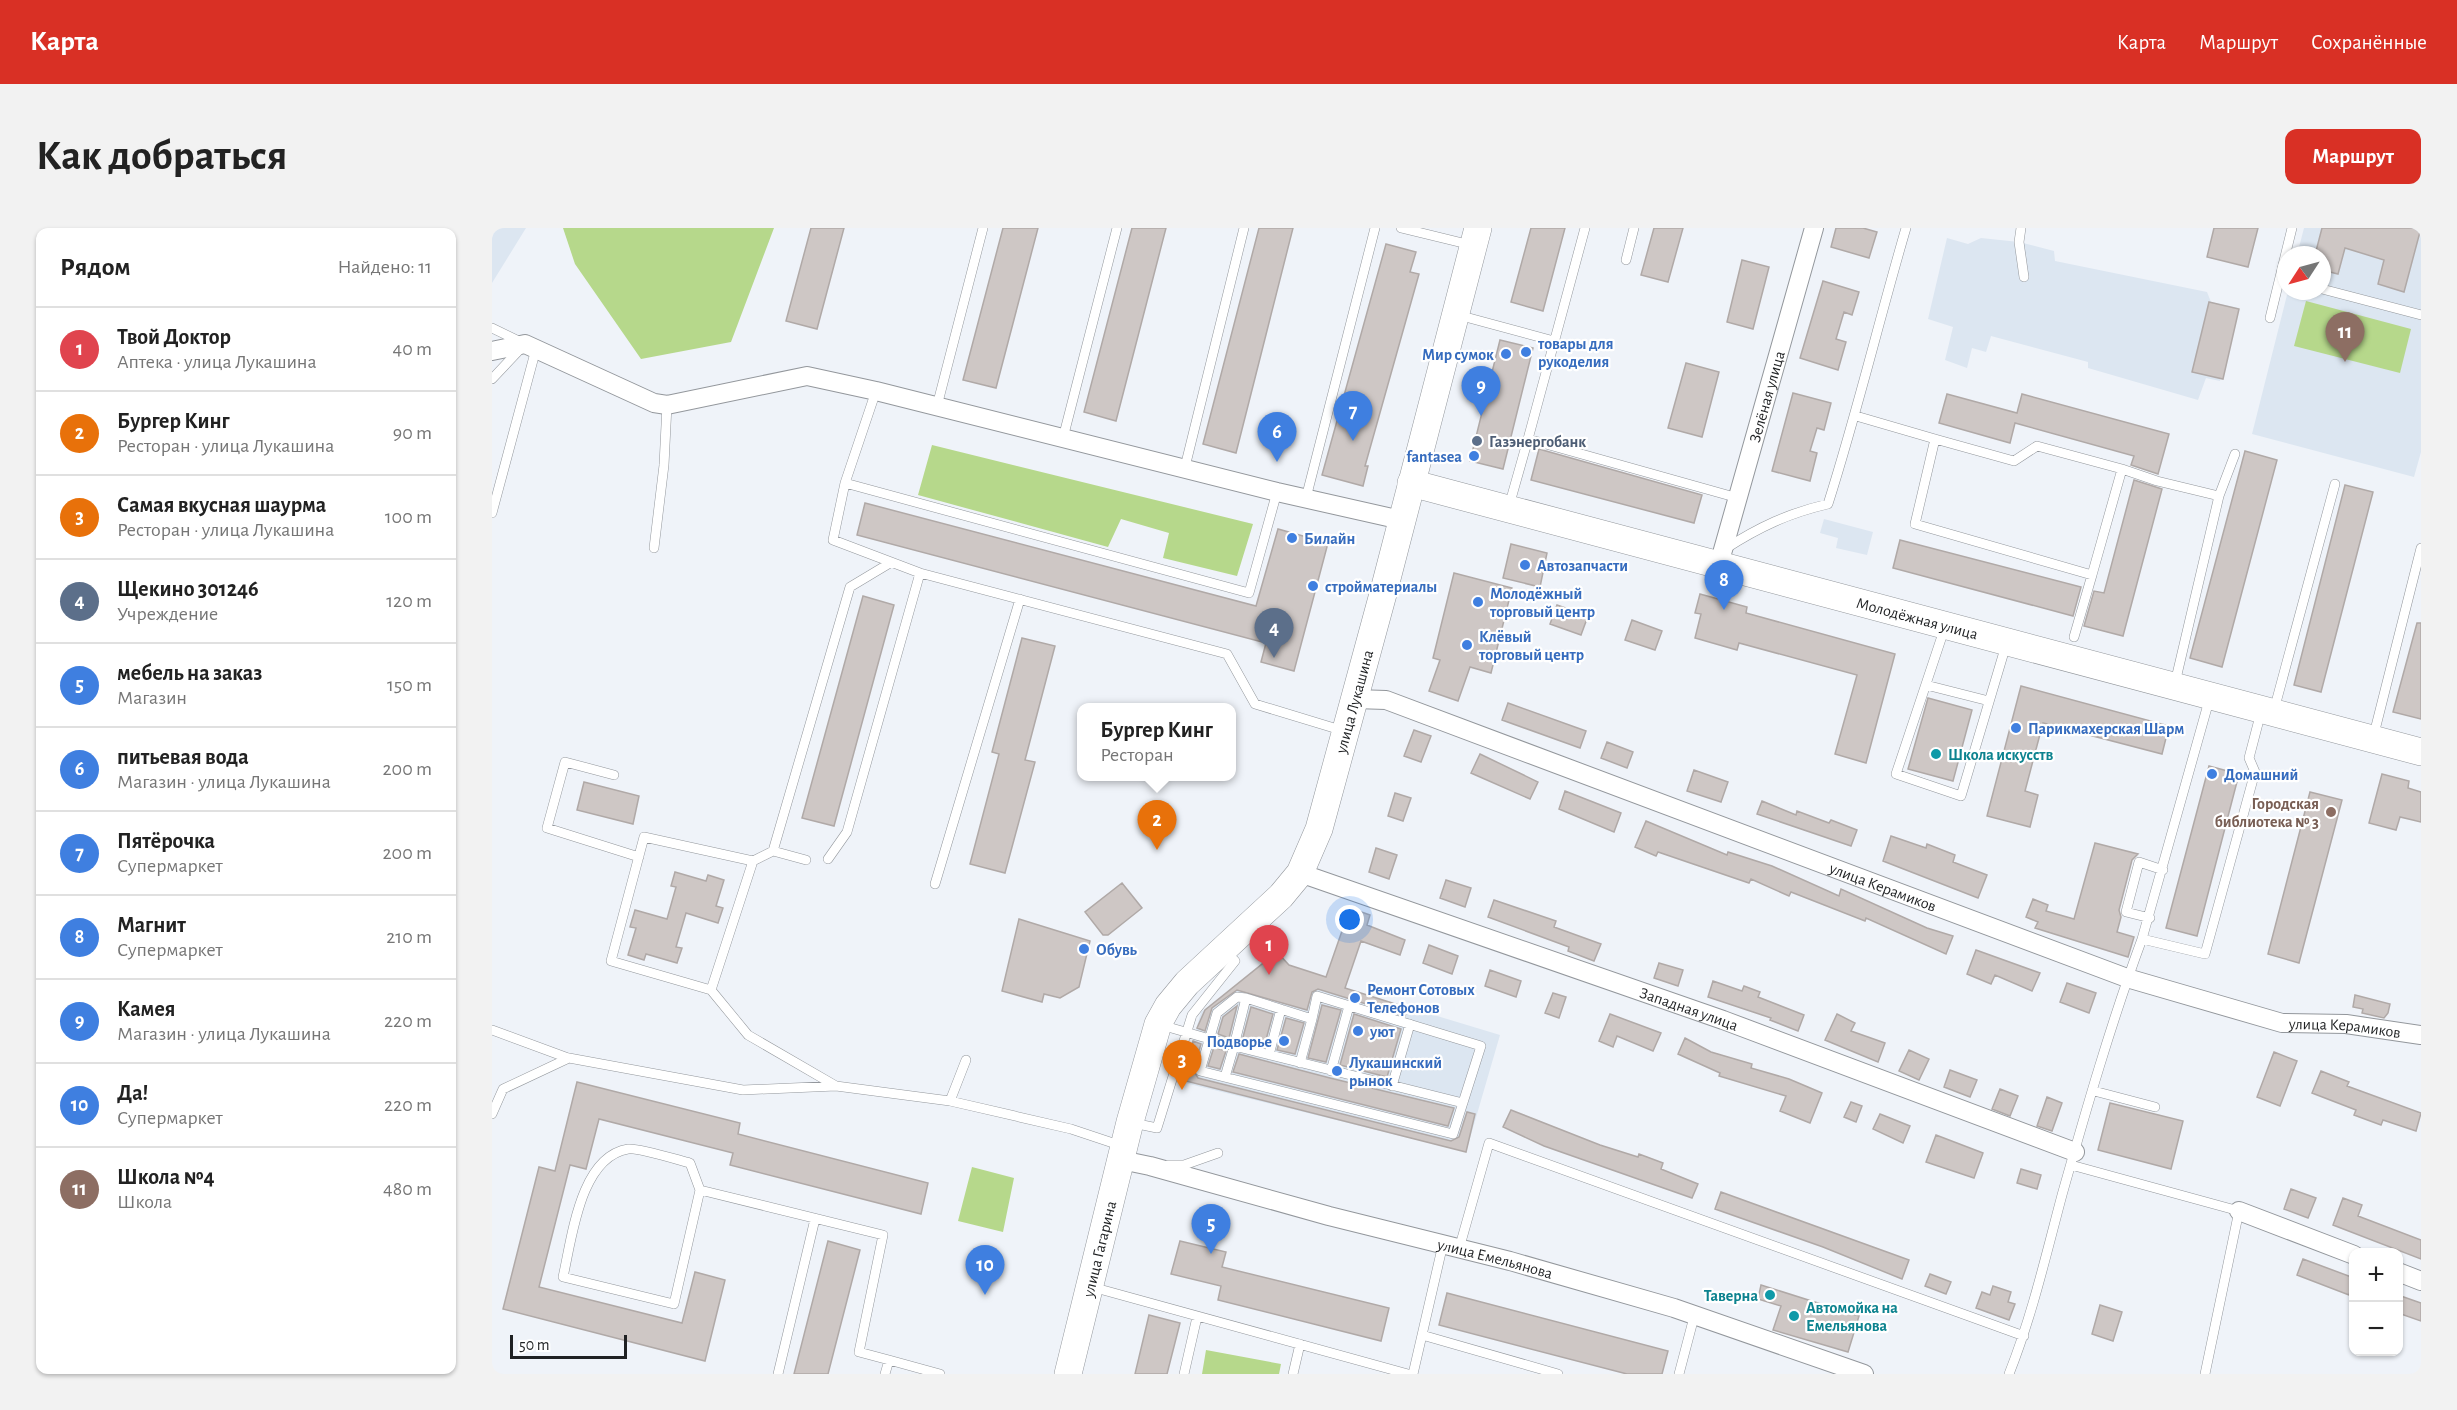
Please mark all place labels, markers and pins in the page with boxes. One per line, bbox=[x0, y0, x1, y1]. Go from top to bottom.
pin: 11 bbox=[2326, 312, 2364, 362]
place label: товары для рукоделия bbox=[1537, 336, 1613, 371]
marker: товары для рукоделия bbox=[1519, 345, 1533, 359]
place label: Мир сумок bbox=[1422, 347, 1494, 364]
marker: Мир сумок bbox=[1499, 347, 1513, 361]
pin: 9 bbox=[1462, 366, 1500, 416]
pin: 7 bbox=[1334, 392, 1372, 441]
pin: 6 bbox=[1258, 412, 1296, 462]
marker: Газэнергобанк bbox=[1470, 434, 1484, 448]
place label: Газэнергобанк bbox=[1489, 434, 1586, 450]
place label: fantasea bbox=[1406, 449, 1462, 465]
marker: fantasea bbox=[1467, 449, 1481, 463]
marker: Билайн bbox=[1285, 531, 1299, 545]
place label: Билайн bbox=[1304, 531, 1355, 547]
marker: Автозапчасти bbox=[1518, 558, 1532, 572]
place label: Автозапчасти bbox=[1537, 558, 1628, 574]
pin: 8 bbox=[1704, 560, 1744, 610]
marker: стройматериалы bbox=[1306, 579, 1320, 593]
place label: стройматериалы bbox=[1325, 579, 1437, 595]
place label: Молодёжный торговый центр bbox=[1489, 586, 1595, 620]
marker: Молодёжный торговый центр bbox=[1471, 595, 1485, 609]
pin: 4 bbox=[1254, 608, 1294, 658]
place label: Клёвый торговый центр bbox=[1478, 629, 1584, 663]
marker: Клёвый торговый центр bbox=[1460, 638, 1474, 652]
marker: Парикмахерская Шарм bbox=[2009, 721, 2023, 735]
place label: Парикмахерская Шарм bbox=[2028, 721, 2184, 737]
marker: Школа искусств bbox=[1929, 747, 1943, 761]
place label: Школа искусств bbox=[1948, 747, 2054, 764]
marker: Домашний bbox=[2205, 767, 2219, 781]
place label: Домашний bbox=[2224, 767, 2298, 783]
place label: Городская библиотека № 3 bbox=[2215, 796, 2319, 830]
pin: 2 bbox=[1138, 800, 1176, 850]
marker: Городская библиотека № 3 bbox=[2324, 805, 2338, 819]
pin: 1 bbox=[1250, 926, 1288, 975]
marker: Обувь bbox=[1077, 942, 1091, 956]
place label: Обувь bbox=[1096, 942, 1138, 959]
place label: Ремонт Сотовых Телефонов bbox=[1367, 982, 1475, 1016]
marker: Ремонт Сотовых Телефонов bbox=[1348, 991, 1362, 1005]
marker: уют bbox=[1351, 1024, 1365, 1038]
place label: уют bbox=[1369, 1024, 1395, 1041]
place label: Подворье bbox=[1206, 1034, 1272, 1050]
marker: Подворье bbox=[1277, 1034, 1291, 1048]
pin: 3 bbox=[1162, 1040, 1202, 1090]
place label: Лукашинский рынок bbox=[1349, 1055, 1442, 1089]
marker: Лукашинский рынок bbox=[1330, 1064, 1344, 1078]
pin: 5 bbox=[1192, 1204, 1230, 1254]
pin: 10 bbox=[966, 1246, 1004, 1295]
place label: Таверна bbox=[1704, 1288, 1758, 1304]
marker: Таверна bbox=[1763, 1288, 1777, 1302]
place label: Автомойка на Емельянова bbox=[1806, 1300, 1898, 1334]
marker: Автомойка на Емельянова bbox=[1787, 1309, 1801, 1323]

